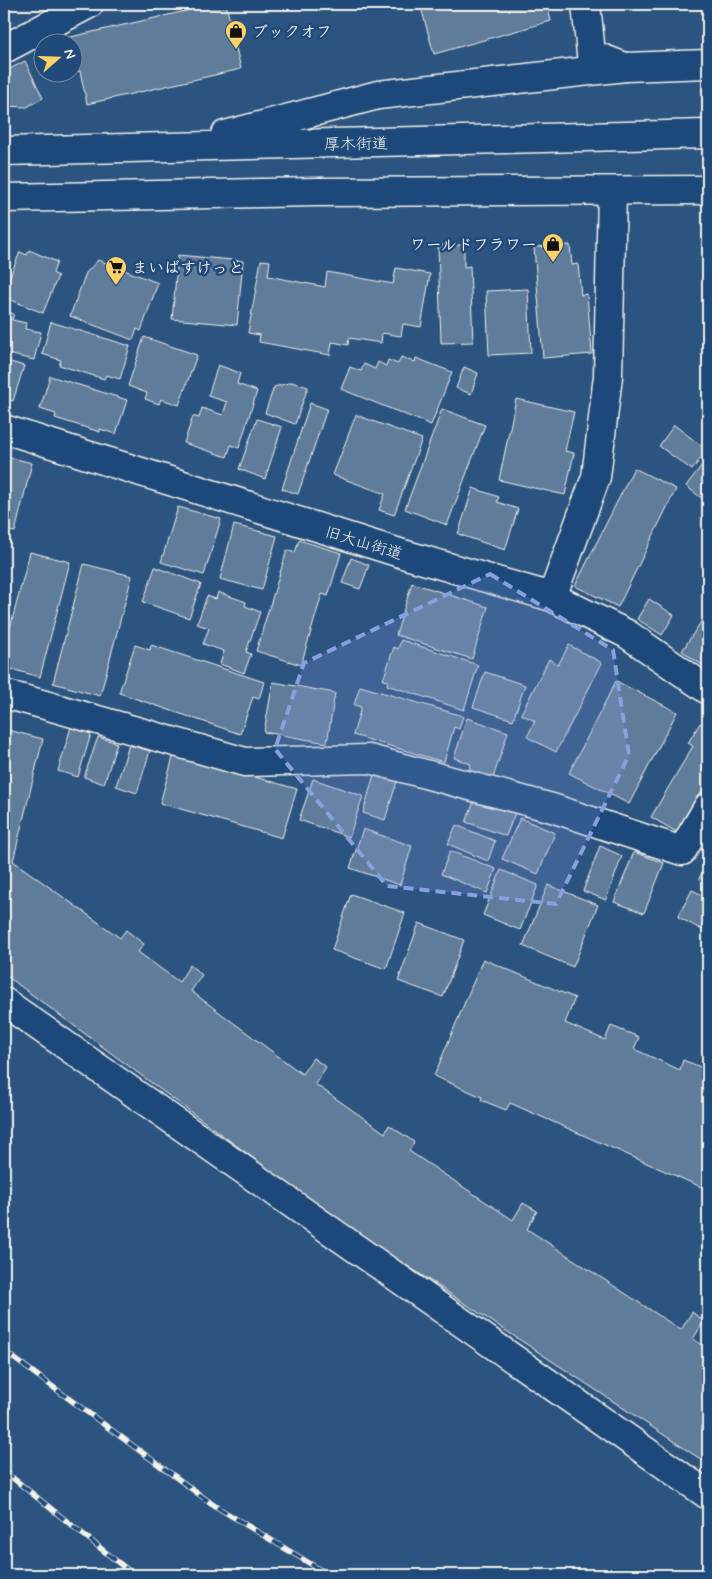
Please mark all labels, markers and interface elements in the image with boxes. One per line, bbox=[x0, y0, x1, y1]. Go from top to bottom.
shop icon: ブックオフ bbox=[224, 19, 248, 50]
place label: ブックオフ bbox=[252, 22, 332, 43]
north arrow bbox=[32, 32, 82, 82]
text: N bbox=[59, 46, 79, 61]
street label: 厚木街道 bbox=[324, 133, 388, 156]
shop icon: ワールドフラワー bbox=[541, 232, 565, 263]
place label: ワールドフラワー bbox=[410, 235, 537, 256]
supermarket icon: まいばすけっと bbox=[104, 255, 128, 286]
place label: まいばすけっと bbox=[132, 258, 244, 279]
street label: 旧大山街道 bbox=[322, 522, 405, 565]

